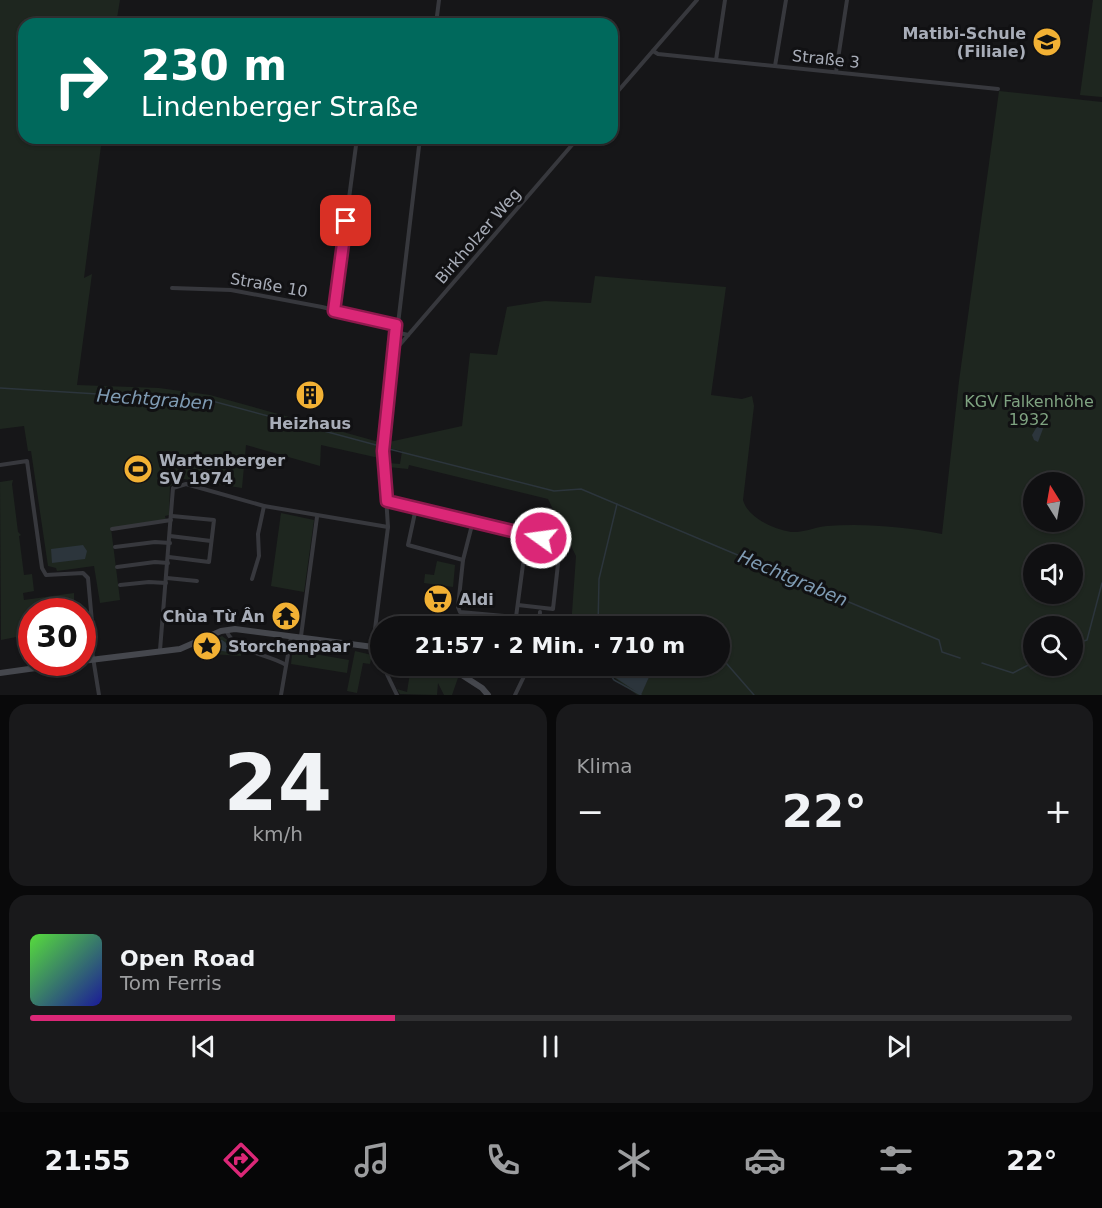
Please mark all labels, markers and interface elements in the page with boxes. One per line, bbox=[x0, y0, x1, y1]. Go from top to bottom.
place label: Matibi-Schule (Filiale) bbox=[902, 24, 1026, 61]
school or university icon: Matibi-Schule (Filiale) bbox=[1031, 26, 1063, 58]
text: 230 m bbox=[141, 41, 287, 90]
icon: right bbox=[42, 42, 120, 120]
street label: Straße 3 bbox=[791, 46, 861, 72]
text: Lindenberger Straße bbox=[141, 91, 418, 122]
street label: Birkholzer Weg bbox=[431, 184, 525, 288]
pin bbox=[320, 195, 371, 246]
icon: arrive bbox=[329, 204, 362, 237]
street label: Straße 10 bbox=[229, 269, 309, 301]
building icon: Heizhaus bbox=[294, 379, 326, 411]
water label: Hechtgraben bbox=[96, 384, 214, 414]
park label: KGV Falkenhöhe 1932 bbox=[964, 392, 1094, 429]
place label: Heizhaus bbox=[269, 414, 351, 433]
place label: Wartenberger SV 1974 bbox=[159, 451, 285, 488]
sports icon: Wartenberger SV 1974 bbox=[122, 453, 154, 485]
north arrow bbox=[1023, 472, 1083, 532]
map controls bbox=[1023, 472, 1083, 676]
position arrow bbox=[509, 506, 573, 570]
button: sound bbox=[1023, 544, 1083, 604]
water label: Hechtgraben bbox=[735, 546, 851, 610]
supermarket icon: Aldi bbox=[422, 583, 454, 615]
place label: Aldi bbox=[459, 590, 494, 609]
speed limit sign: 30 bbox=[18, 598, 96, 676]
temple icon: Chùa Từ Ân bbox=[270, 600, 302, 632]
place label: Chùa Từ Ân bbox=[162, 607, 265, 626]
button: search bbox=[1023, 616, 1083, 676]
place icon: Storchenpaar bbox=[191, 630, 223, 662]
text: 21:57 · 2 Min. · 710 m bbox=[415, 633, 685, 658]
place label: Storchenpaar bbox=[228, 637, 350, 656]
text: 24 bbox=[223, 738, 332, 828]
text: Klima bbox=[577, 754, 632, 778]
text: 22° bbox=[782, 785, 867, 838]
text: − bbox=[577, 792, 604, 831]
text: + bbox=[1044, 792, 1072, 831]
text: km/h bbox=[253, 822, 303, 846]
text: Open Road bbox=[120, 946, 255, 971]
text: Tom Ferris bbox=[120, 971, 222, 995]
icon: previous bbox=[187, 1030, 220, 1063]
icon: pause bbox=[534, 1030, 567, 1063]
icon: next bbox=[882, 1030, 915, 1063]
icon: directions bbox=[220, 1139, 262, 1181]
icon: music bbox=[351, 1139, 393, 1181]
icon: phone bbox=[482, 1139, 524, 1181]
icon: climate bbox=[613, 1139, 655, 1181]
icon: car bbox=[744, 1139, 786, 1181]
icon: filters bbox=[875, 1139, 917, 1181]
text: 21:55 bbox=[45, 1145, 131, 1176]
text: 22° bbox=[1006, 1145, 1057, 1176]

